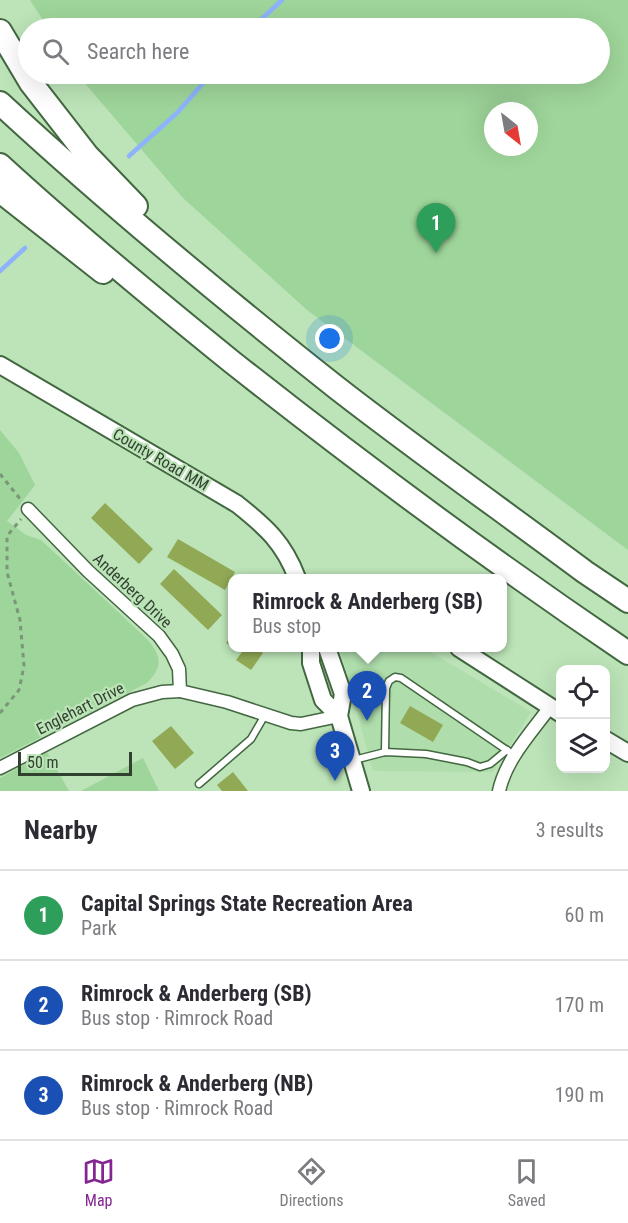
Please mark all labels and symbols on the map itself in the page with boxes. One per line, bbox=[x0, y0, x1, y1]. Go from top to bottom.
north arrow bbox=[484, 102, 538, 156]
pin: 1 bbox=[416, 204, 456, 253]
your location bbox=[315, 324, 344, 353]
street label: County Road MM bbox=[109, 424, 212, 495]
street label: Anderberg Drive bbox=[89, 549, 176, 632]
pin: 2 bbox=[348, 672, 386, 721]
street label: Englehart Drive bbox=[33, 678, 127, 739]
pin: 3 bbox=[316, 732, 354, 781]
scale bar bbox=[18, 749, 132, 776]

